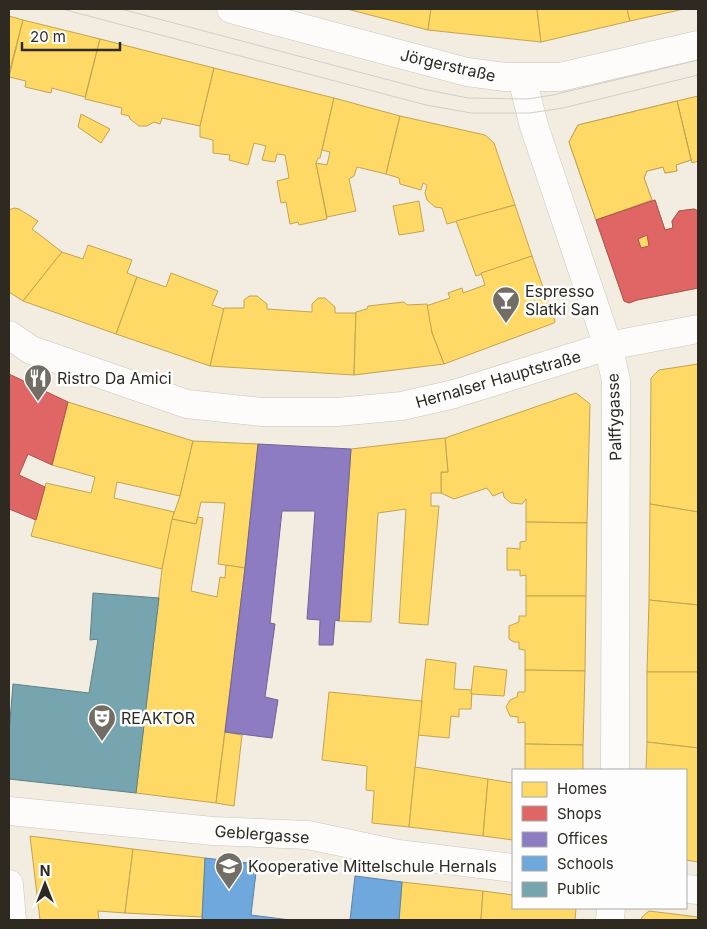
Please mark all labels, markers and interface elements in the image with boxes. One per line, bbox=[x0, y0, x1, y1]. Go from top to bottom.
scale bar bbox=[22, 20, 120, 52]
text: 20 m bbox=[30, 27, 66, 46]
street label: Jörgerstraße bbox=[398, 44, 498, 86]
place label: Espresso Slatki San bbox=[525, 281, 599, 319]
bar icon: Espresso Slatki San bbox=[491, 285, 521, 324]
street label: Hernalser Hauptstraße bbox=[413, 346, 583, 412]
restaurant icon: Ristro Da Amici bbox=[23, 363, 53, 402]
place label: Ristro Da Amici bbox=[57, 368, 172, 388]
street label: Palffygasse bbox=[602, 373, 626, 461]
theatre icon: REAKTOR bbox=[87, 703, 117, 742]
place label: REAKTOR bbox=[121, 708, 195, 728]
legend bbox=[512, 769, 687, 909]
text: Homes bbox=[557, 779, 607, 798]
text: Shops bbox=[557, 804, 602, 823]
street label: Geblergasse bbox=[214, 821, 310, 847]
text: Offices bbox=[557, 829, 608, 848]
school or university icon: Kooperative Mittelschule Hernals bbox=[214, 851, 244, 890]
text: Schools bbox=[557, 854, 614, 873]
place label: Kooperative Mittelschule Hernals bbox=[248, 856, 497, 876]
north arrow bbox=[20, 859, 70, 909]
text: N bbox=[40, 862, 50, 879]
text: Public bbox=[557, 879, 600, 898]

